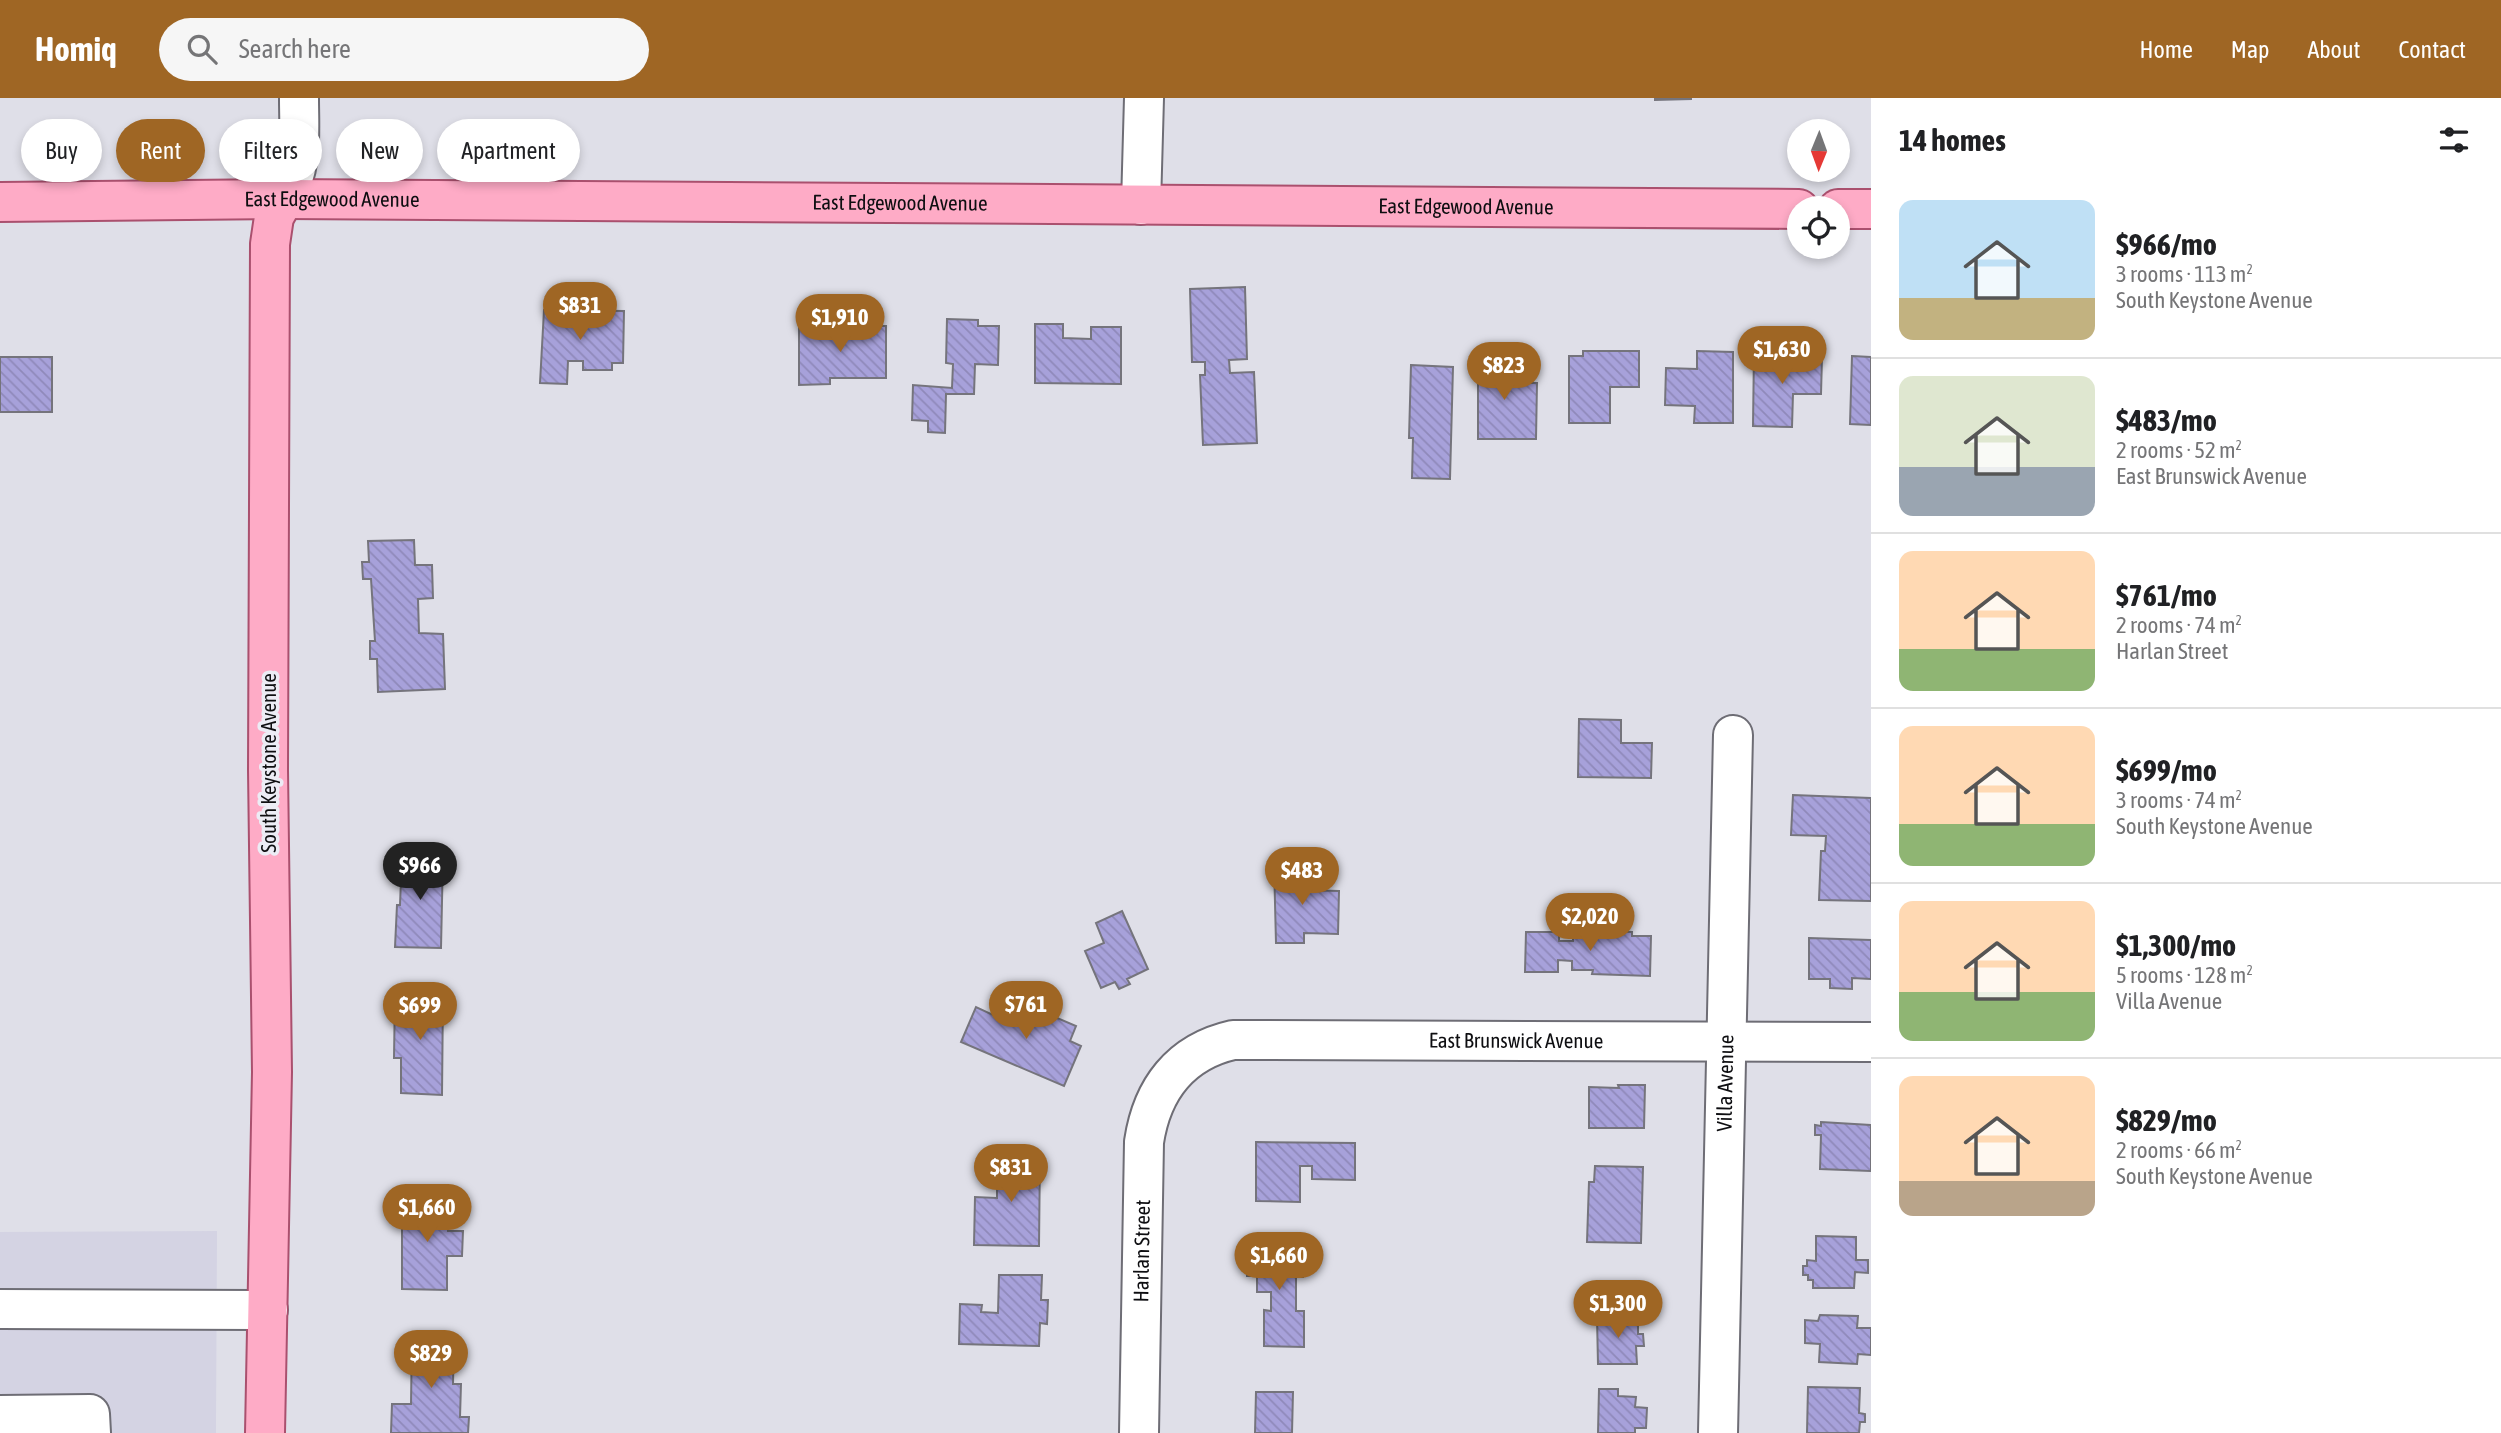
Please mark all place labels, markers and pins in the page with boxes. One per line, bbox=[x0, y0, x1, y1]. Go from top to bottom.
pin: $831 bbox=[539, 282, 621, 342]
pin: $1,910 bbox=[783, 294, 897, 354]
pin: $1,630 bbox=[1725, 327, 1839, 386]
pin: $823 bbox=[1463, 342, 1545, 402]
pin: $966 bbox=[379, 842, 461, 902]
pin: $483 bbox=[1261, 848, 1343, 907]
pin: $2,020 bbox=[1533, 894, 1647, 953]
pin: $699 bbox=[379, 982, 461, 1042]
pin: $761 bbox=[985, 982, 1067, 1041]
pin: $831 bbox=[970, 1144, 1052, 1204]
pin: $1,660 bbox=[370, 1184, 484, 1244]
pin: $1,660 bbox=[1222, 1232, 1336, 1292]
pin: $1,300 bbox=[1561, 1280, 1675, 1340]
pin: $829 bbox=[390, 1330, 472, 1390]

